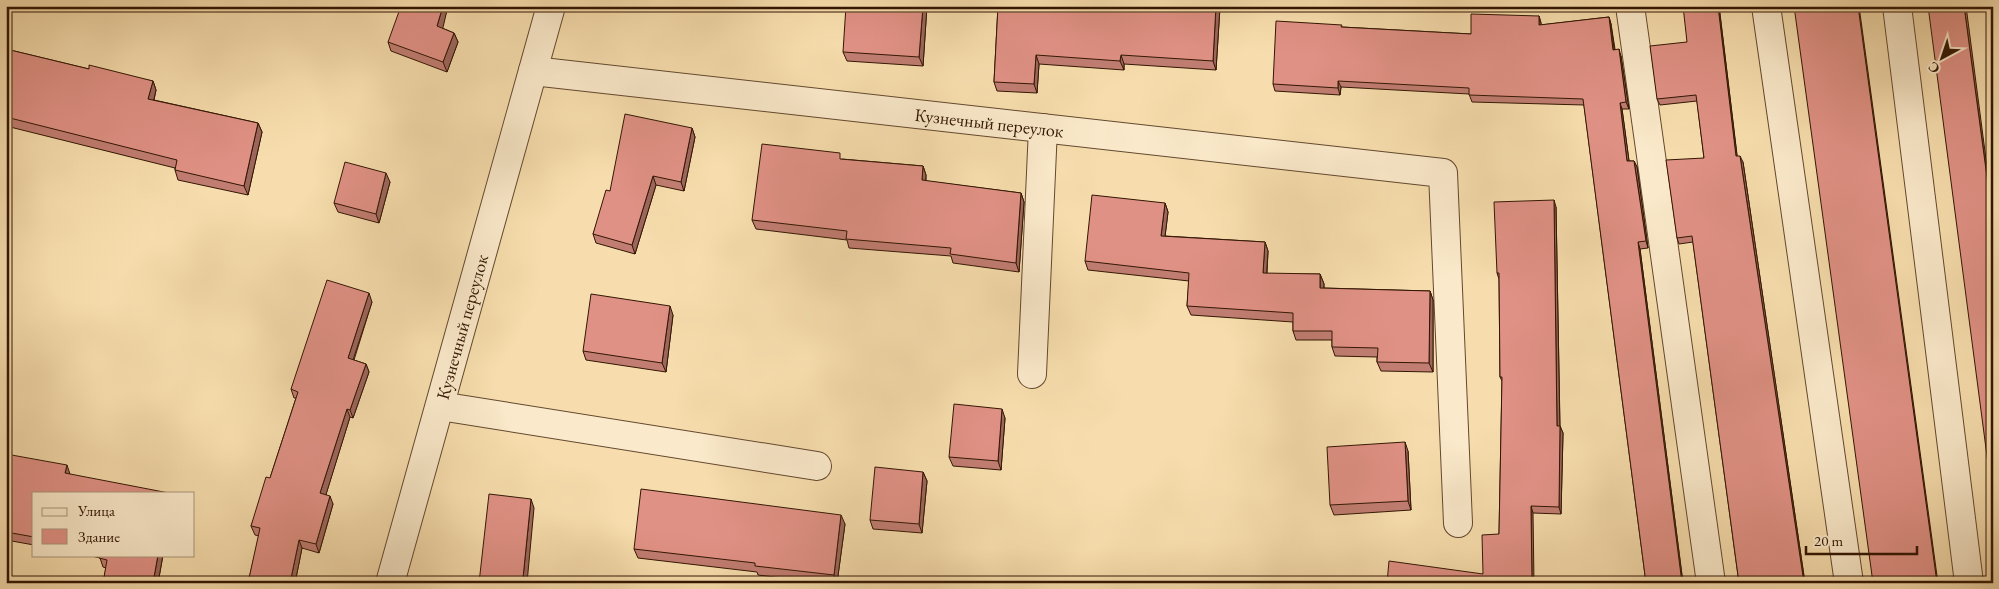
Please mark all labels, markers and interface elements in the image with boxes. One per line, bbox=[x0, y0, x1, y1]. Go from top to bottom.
north arrow bbox=[1916, 32, 1966, 82]
text: С bbox=[1924, 58, 1943, 78]
street label: Кузнечный переулок bbox=[913, 102, 1065, 142]
street label: Кузнечный переулок bbox=[430, 251, 493, 402]
legend bbox=[32, 492, 195, 556]
text: Улица bbox=[77, 501, 115, 520]
scale bar bbox=[1806, 524, 1918, 556]
text: Здание bbox=[78, 527, 120, 546]
text: 20 m bbox=[1814, 531, 1843, 550]

